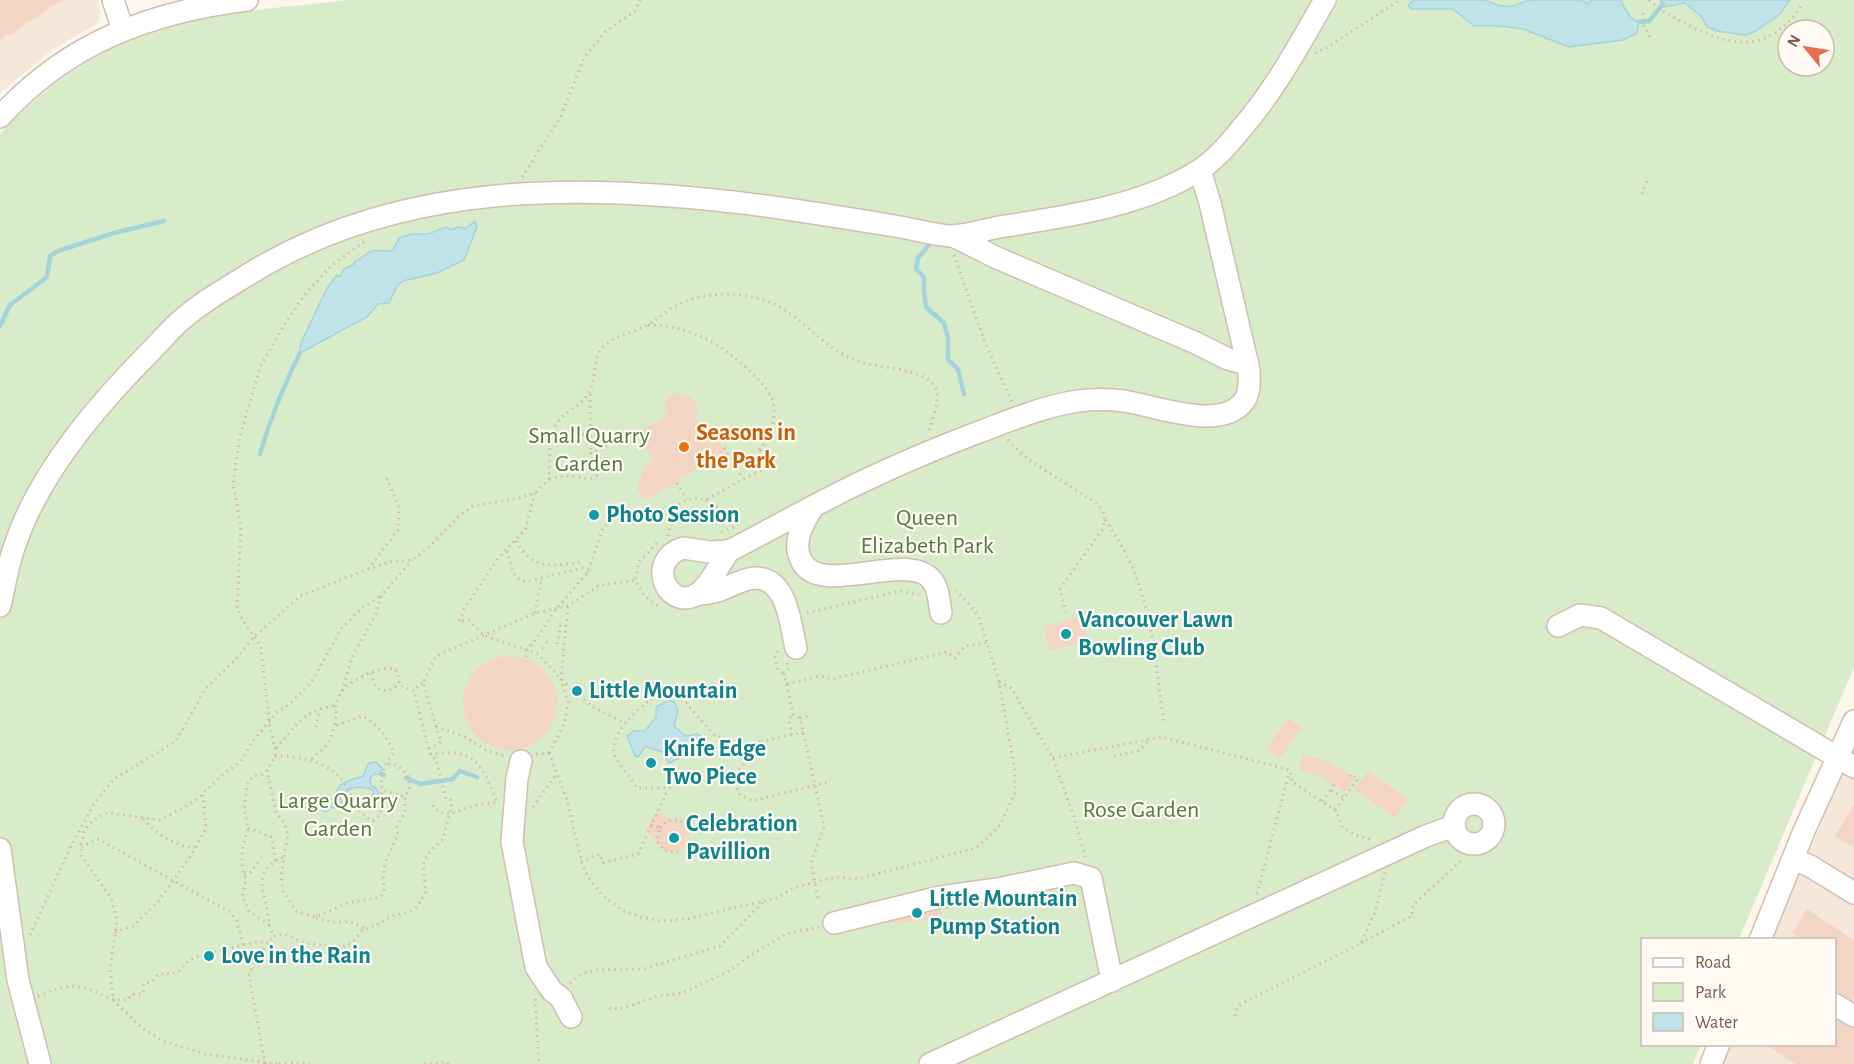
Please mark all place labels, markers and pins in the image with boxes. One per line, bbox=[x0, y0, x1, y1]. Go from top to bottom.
place label: Seasons in the Park bbox=[696, 421, 796, 473]
marker: Seasons in the Park bbox=[677, 440, 691, 454]
place label: Photo Session bbox=[606, 503, 739, 527]
marker: Photo Session bbox=[587, 508, 601, 522]
place label: Vancouver Lawn Bowling Club bbox=[1078, 608, 1233, 660]
marker: Vancouver Lawn Bowling Club bbox=[1059, 627, 1073, 641]
place label: Little Mountain bbox=[589, 679, 737, 703]
marker: Little Mountain bbox=[570, 684, 584, 698]
place label: Knife Edge Two Piece bbox=[663, 737, 766, 789]
marker: Knife Edge Two Piece bbox=[644, 756, 658, 770]
place label: Celebration Pavillion bbox=[686, 812, 798, 864]
marker: Celebration Pavillion bbox=[667, 831, 681, 845]
place label: Little Mountain Pump Station bbox=[929, 887, 1077, 939]
marker: Little Mountain Pump Station bbox=[910, 906, 924, 920]
place label: Love in the Rain bbox=[221, 944, 371, 968]
marker: Love in the Rain bbox=[202, 949, 216, 963]

